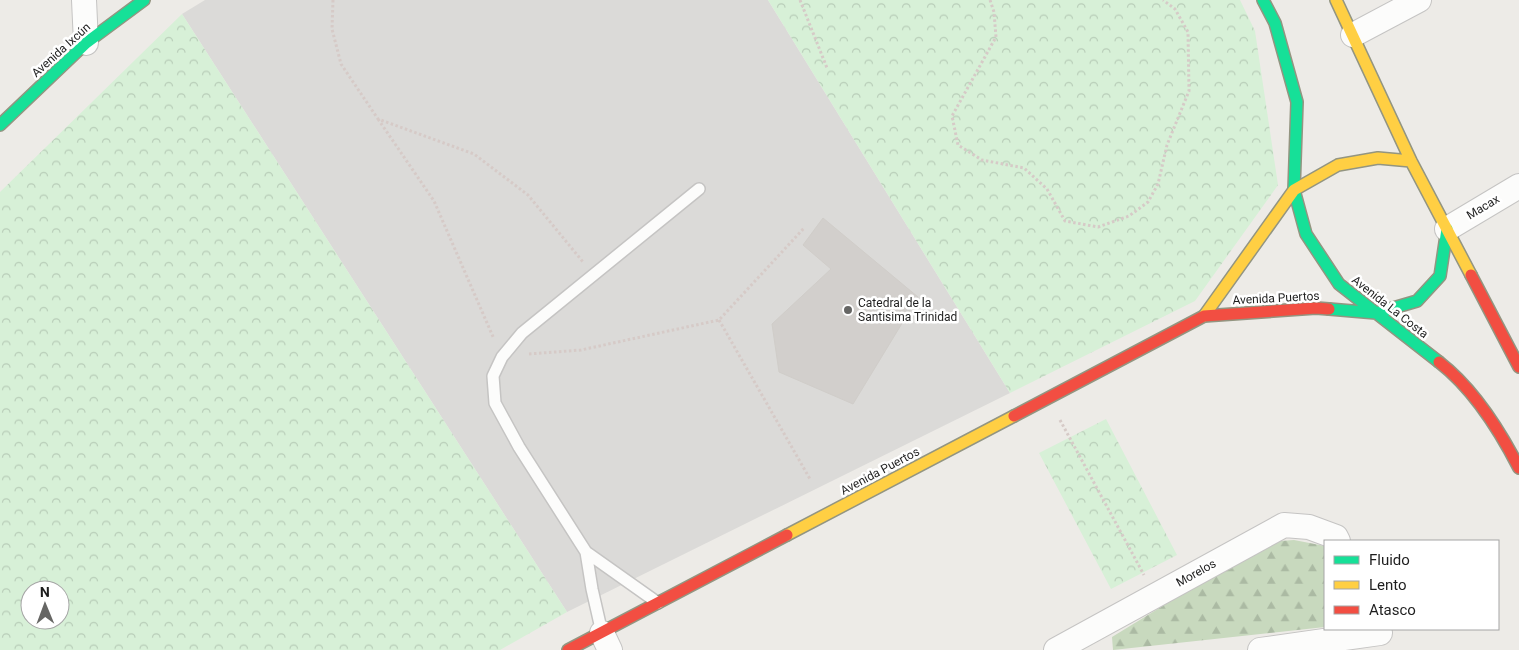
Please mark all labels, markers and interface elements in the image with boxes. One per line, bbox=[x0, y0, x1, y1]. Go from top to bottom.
street label: Avenida Ixcún bbox=[29, 20, 93, 80]
street label: Macax bbox=[1464, 192, 1502, 222]
street label: Avenida La Costa bbox=[1349, 273, 1431, 341]
street label: Avenida Puertos bbox=[1232, 289, 1320, 307]
place label: Catedral de la Santisima Trinidad bbox=[858, 296, 957, 324]
marker: Catedral de la Santisima Trinidad bbox=[842, 304, 854, 316]
street label: Avenida Puertos bbox=[838, 444, 922, 498]
legend bbox=[1324, 540, 1499, 630]
text: Fluido bbox=[1369, 551, 1410, 569]
street label: Morelos bbox=[1174, 556, 1218, 590]
text: Lento bbox=[1369, 576, 1407, 594]
north arrow bbox=[20, 580, 70, 630]
text: N bbox=[40, 584, 50, 600]
text: Atasco bbox=[1369, 601, 1416, 619]

